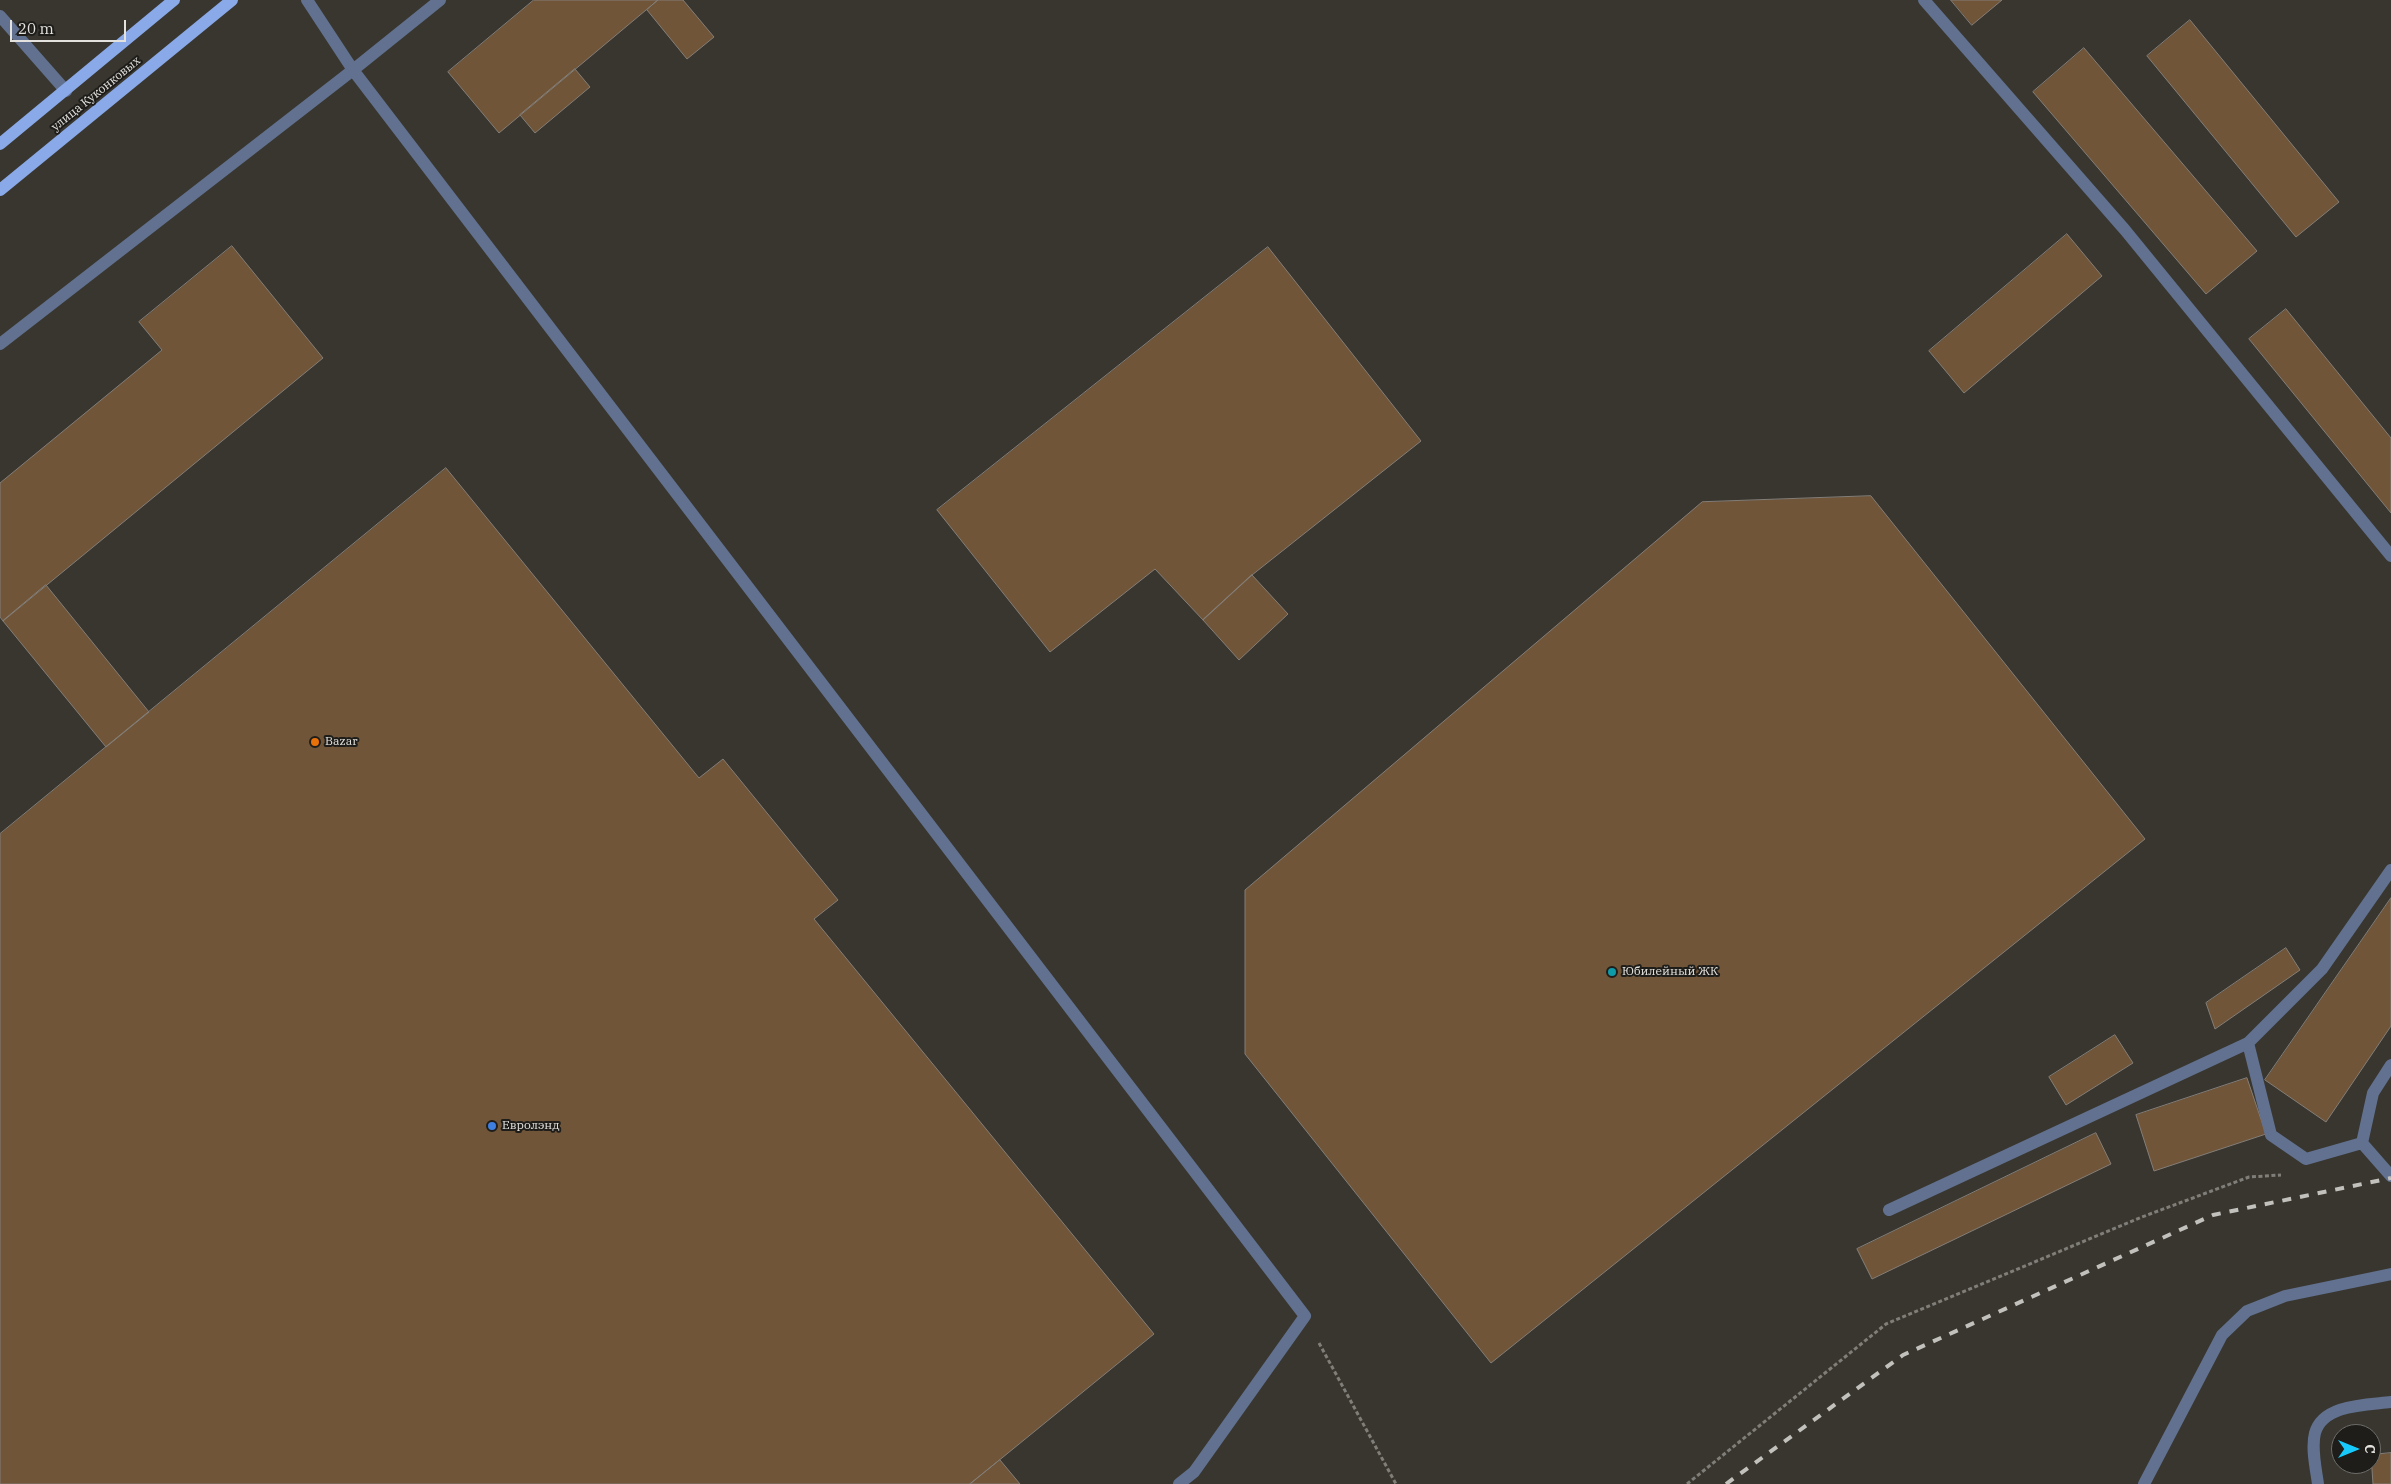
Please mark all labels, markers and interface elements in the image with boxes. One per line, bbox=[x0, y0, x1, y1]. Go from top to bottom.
scale bar bbox=[12, 10, 129, 42]
text: 20 m bbox=[18, 19, 54, 38]
street label: улица Куконковых bbox=[48, 54, 144, 134]
place label: Bazar bbox=[325, 735, 358, 749]
marker: Bazar bbox=[309, 736, 321, 748]
place label: Юбилейный ЖК bbox=[1622, 965, 1718, 979]
marker: Юбилейный ЖК bbox=[1606, 966, 1618, 978]
place label: Евролэнд bbox=[502, 1119, 559, 1133]
marker: Евролэнд bbox=[486, 1120, 498, 1132]
north arrow bbox=[2331, 1424, 2381, 1474]
text: С bbox=[2361, 1444, 2379, 1454]

